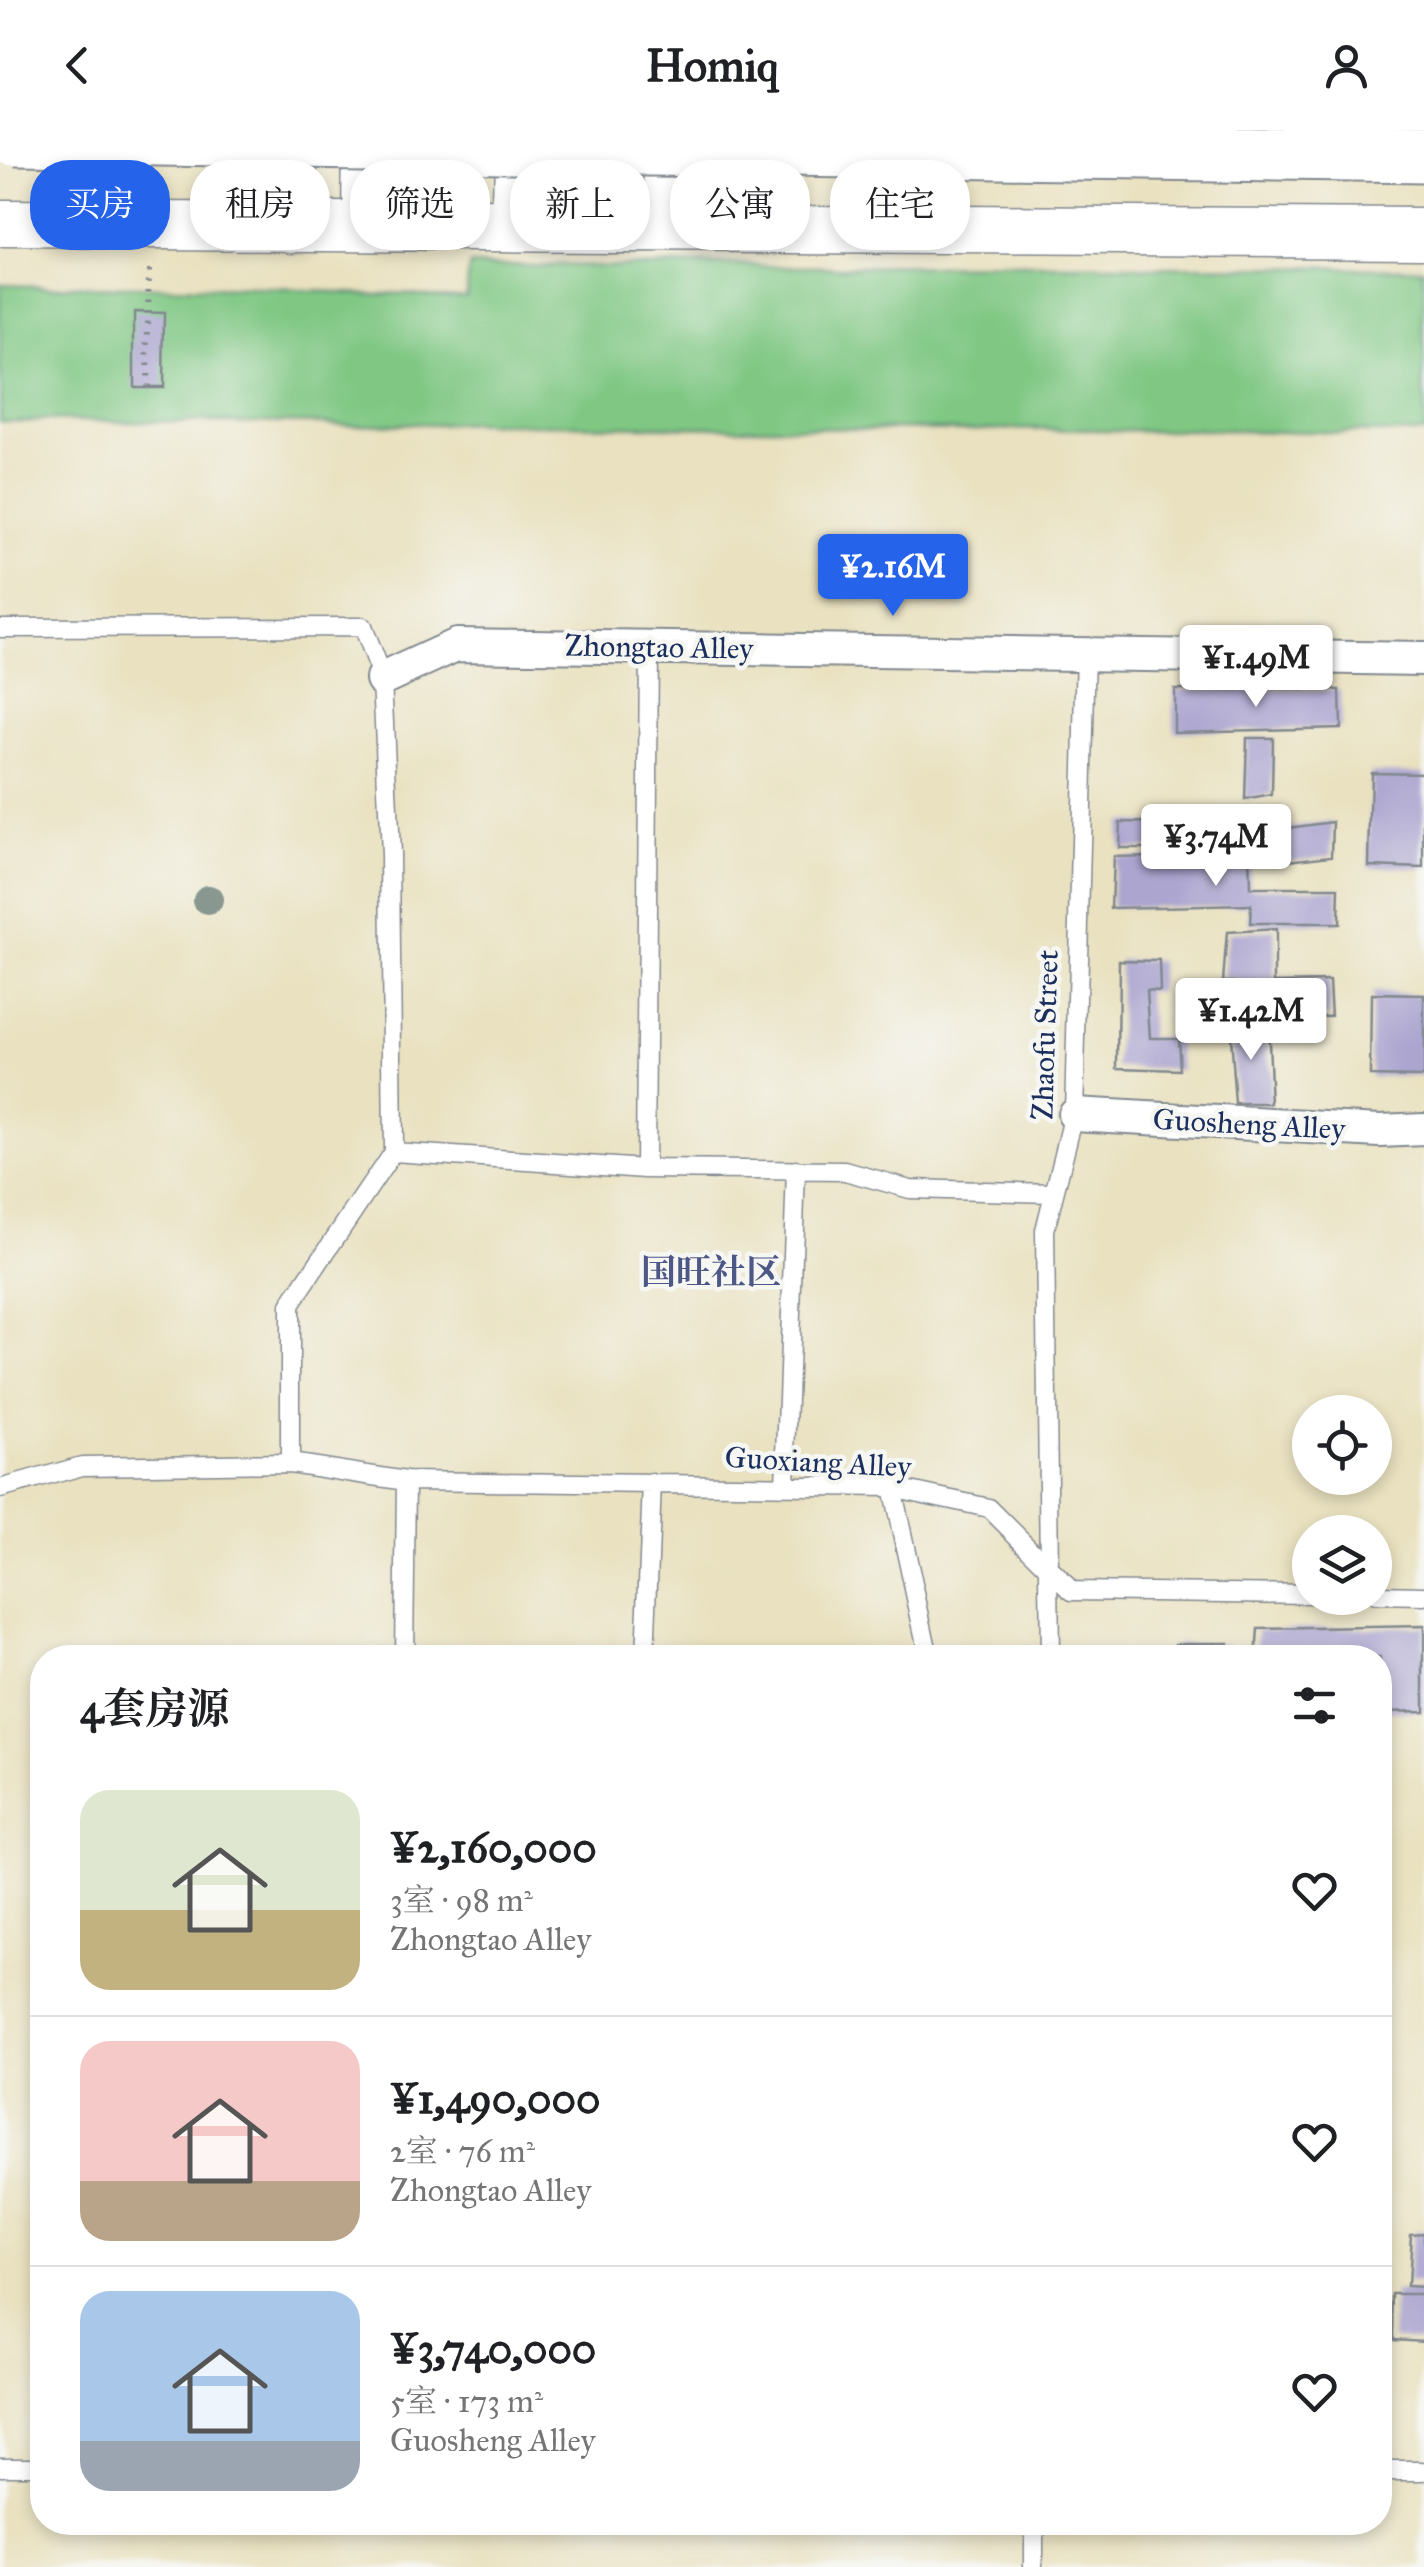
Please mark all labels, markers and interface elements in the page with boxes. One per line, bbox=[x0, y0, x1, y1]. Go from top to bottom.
icon: back bbox=[50, 38, 105, 93]
text: Homiq bbox=[646, 38, 778, 93]
icon: person bbox=[1319, 38, 1374, 93]
chip: 买房 bbox=[30, 160, 170, 250]
chip: 租房 bbox=[190, 160, 330, 250]
chip: 筛选 bbox=[350, 160, 490, 250]
chip: 新上 bbox=[510, 160, 650, 250]
chip: 公寓 bbox=[670, 160, 810, 250]
chip: 住宅 bbox=[830, 160, 970, 250]
pin: ¥2.16M bbox=[812, 534, 974, 619]
text: ¥2.16M bbox=[840, 547, 946, 586]
pin: ¥1.49M bbox=[1175, 625, 1337, 710]
street label: Zhongtao Alley bbox=[564, 627, 755, 667]
text: ¥1.49M bbox=[1202, 638, 1310, 677]
pin: ¥3.74M bbox=[1135, 804, 1297, 889]
text: ¥3.74M bbox=[1163, 817, 1269, 856]
street label: Zhaofu Street bbox=[1024, 949, 1066, 1121]
pin: ¥1.42M bbox=[1170, 978, 1332, 1063]
text: ¥1.42M bbox=[1197, 991, 1305, 1030]
street label: Guosheng Alley bbox=[1152, 1101, 1347, 1147]
district label: 国旺社区 bbox=[641, 1251, 781, 1294]
map controls bbox=[1292, 1395, 1392, 1615]
button: locate bbox=[1292, 1395, 1392, 1495]
street label: Guoxiang Alley bbox=[724, 1439, 913, 1485]
button: layers bbox=[1292, 1515, 1392, 1615]
icon: filters bbox=[1287, 1678, 1342, 1733]
text: 4套房源 bbox=[80, 1683, 229, 1735]
text: ¥2,160,000 bbox=[390, 1822, 597, 1874]
icon: home bbox=[160, 1830, 280, 1950]
icon: heart bbox=[1287, 1863, 1342, 1918]
text: 3室 · 98 m² bbox=[390, 1881, 533, 1920]
text: Zhongtao Alley bbox=[390, 1920, 591, 1959]
text: ¥1,490,000 bbox=[390, 2073, 600, 2125]
icon: home bbox=[160, 2081, 280, 2201]
icon: heart bbox=[1287, 2114, 1342, 2169]
text: 2室 · 76 m² bbox=[390, 2132, 535, 2171]
text: Zhongtao Alley bbox=[390, 2171, 591, 2210]
text: ¥3,740,000 bbox=[390, 2323, 596, 2375]
icon: home bbox=[160, 2331, 280, 2451]
icon: heart bbox=[1287, 2364, 1342, 2419]
text: 5室 · 173 m² bbox=[390, 2382, 543, 2421]
text: Guosheng Alley bbox=[390, 2421, 596, 2460]

